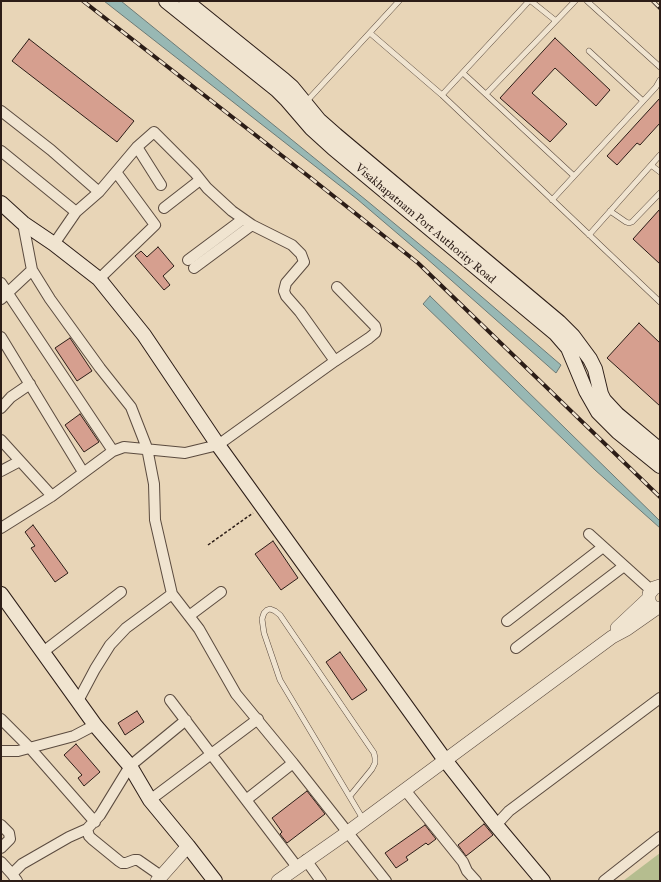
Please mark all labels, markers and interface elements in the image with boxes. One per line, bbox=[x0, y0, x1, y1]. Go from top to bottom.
street label: Visakhapatnam Port Authority Road bbox=[352, 161, 498, 287]

